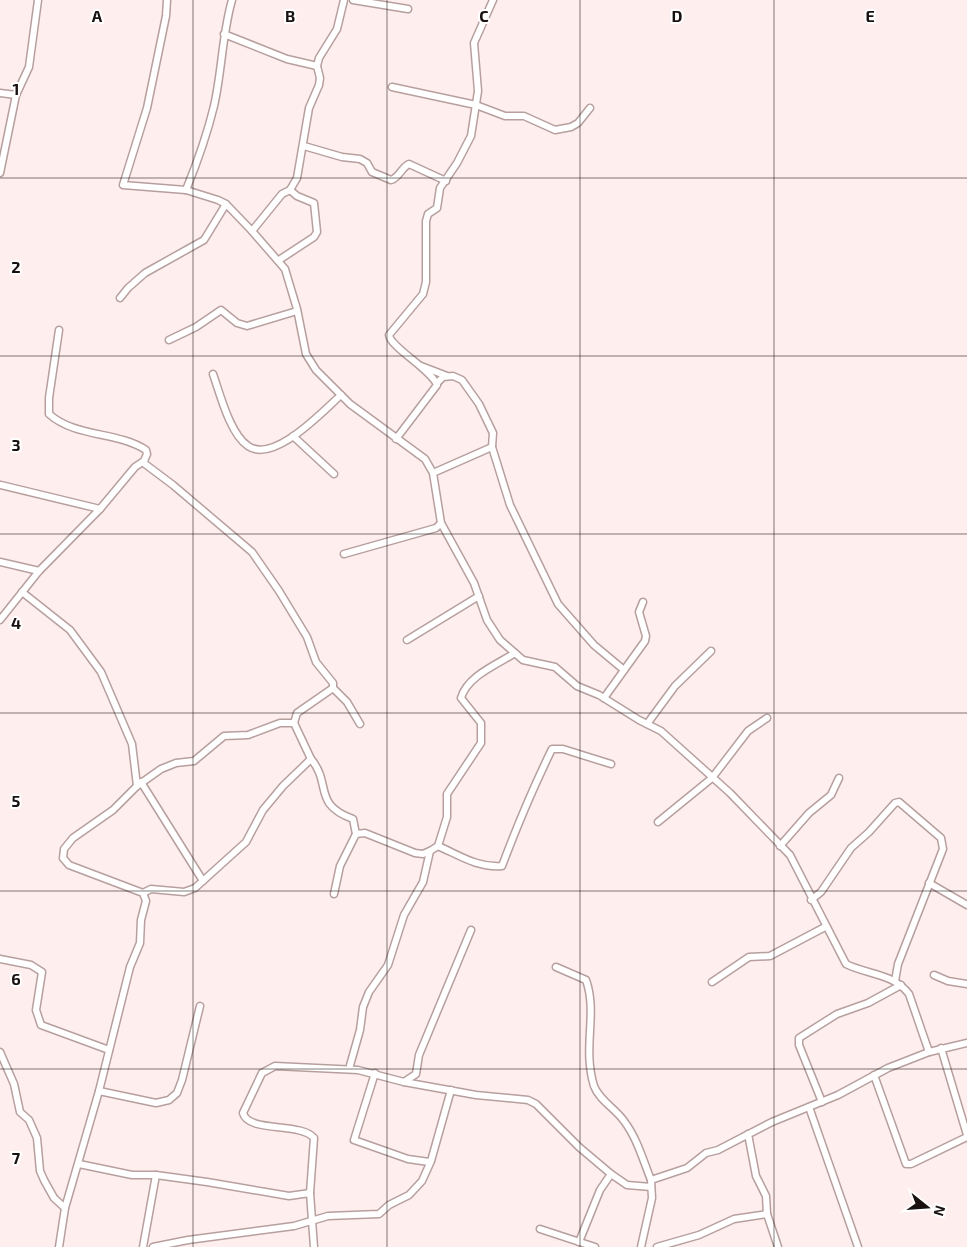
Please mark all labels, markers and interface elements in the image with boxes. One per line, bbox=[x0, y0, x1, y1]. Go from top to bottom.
text: A bbox=[92, 6, 103, 25]
text: B bbox=[285, 6, 295, 25]
text: C bbox=[479, 6, 489, 25]
text: D bbox=[672, 6, 683, 25]
text: E bbox=[865, 6, 875, 25]
text: 1 bbox=[13, 79, 19, 98]
text: 2 bbox=[11, 257, 21, 276]
text: 3 bbox=[11, 435, 21, 454]
text: 4 bbox=[11, 613, 21, 632]
text: 5 bbox=[12, 791, 21, 810]
text: 6 bbox=[11, 969, 21, 988]
text: 7 bbox=[12, 1148, 21, 1167]
north arrow bbox=[902, 1182, 952, 1232]
text: N bbox=[930, 1204, 950, 1218]

